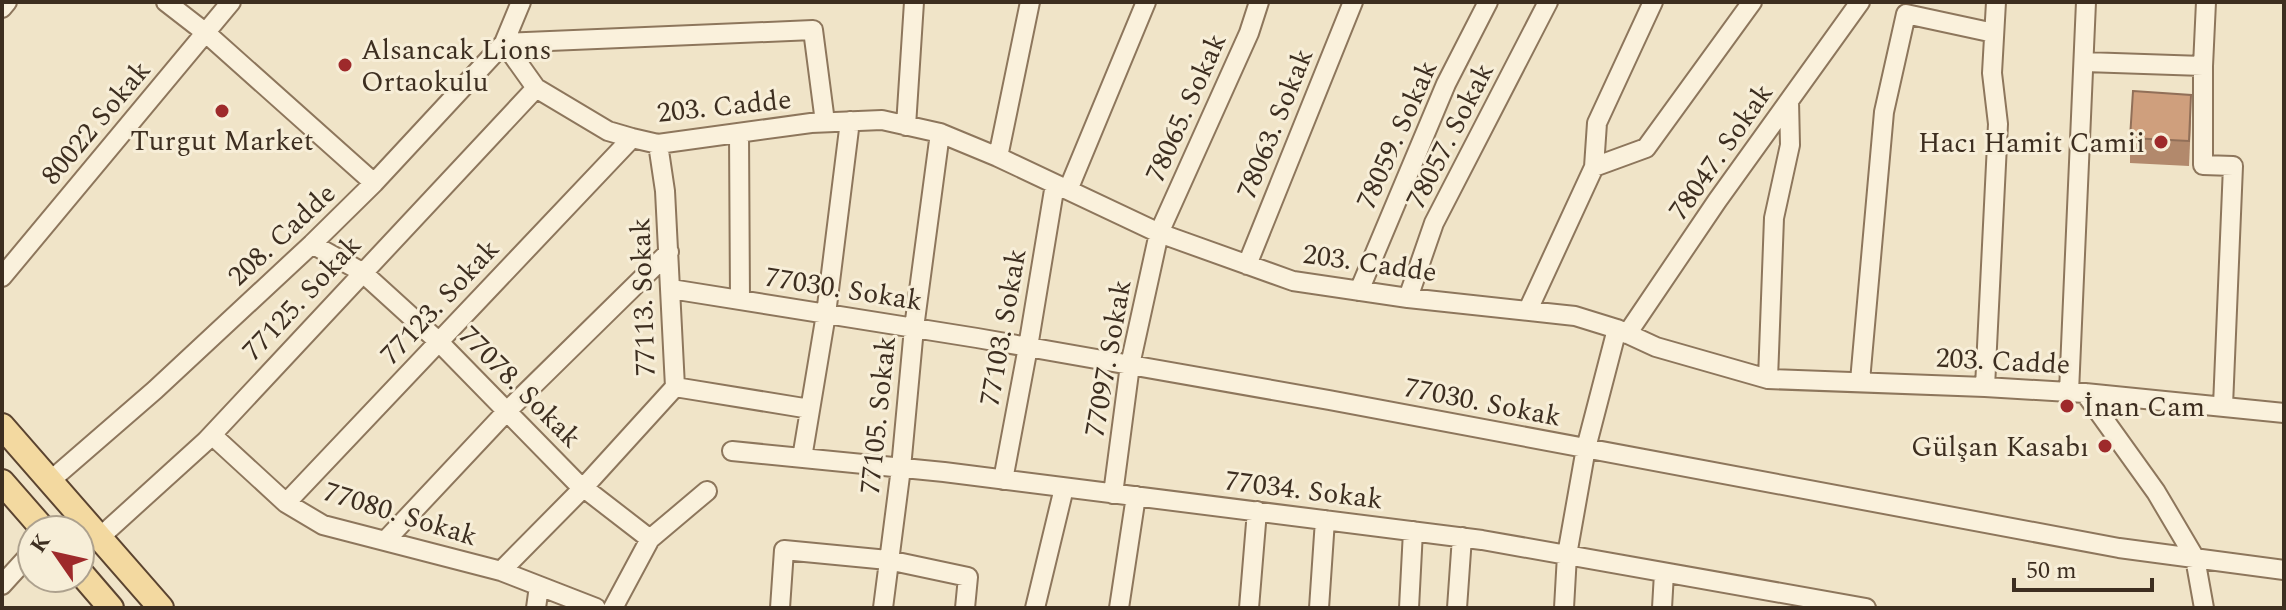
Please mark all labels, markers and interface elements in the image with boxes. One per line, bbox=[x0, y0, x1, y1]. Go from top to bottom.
street label: 78065. Sokak bbox=[1134, 26, 1238, 189]
place label: Alsancak Lions Ortaokulu bbox=[361, 29, 552, 104]
street label: 78063. Sokak bbox=[1226, 42, 1325, 205]
street label: 80022 Sokak bbox=[31, 51, 161, 195]
street label: 78059. Sokak bbox=[1345, 53, 1449, 216]
street label: 78057. Sokak bbox=[1395, 55, 1506, 216]
marker: Alsancak Lions Ortaokulu bbox=[336, 56, 354, 74]
street label: 78047. Sokak bbox=[1658, 74, 1784, 229]
street label: 203. Cadde bbox=[655, 78, 793, 135]
marker: Turgut Market bbox=[213, 102, 231, 120]
place label: Turgut Market bbox=[130, 120, 314, 163]
place label: Hacı Hamit Camii bbox=[1918, 122, 2145, 165]
marker: Hacı Hamit Camii bbox=[2152, 133, 2170, 151]
street label: 208. Cadde bbox=[218, 173, 346, 297]
street label: 77113. Sokak bbox=[619, 217, 668, 377]
street label: 77125. Sokak bbox=[232, 225, 372, 371]
street label: 77123. Sokak bbox=[370, 229, 510, 375]
street label: 203. Cadde bbox=[1300, 233, 1440, 294]
street label: 77103. Sokak bbox=[969, 245, 1038, 409]
street label: 77030. Sokak bbox=[762, 256, 926, 323]
street label: 77097. Sokak bbox=[1074, 276, 1143, 440]
street label: 77078. Sokak bbox=[449, 316, 591, 458]
street label: 77105. Sokak bbox=[849, 334, 908, 496]
street label: 203. Cadde bbox=[1934, 336, 2071, 386]
street label: 77030. Sokak bbox=[1401, 366, 1565, 439]
place label: İnan Cam bbox=[2083, 386, 2205, 429]
marker: İnan Cam bbox=[2058, 397, 2076, 415]
place label: Gülşan Kasabı bbox=[1911, 426, 2089, 469]
marker: Gülşan Kasabı bbox=[2096, 437, 2114, 455]
street label: 77034. Sokak bbox=[1222, 459, 1385, 522]
street label: 77080. Sokak bbox=[318, 471, 483, 558]
north arrow bbox=[16, 514, 96, 594]
text: K bbox=[22, 527, 59, 560]
scale bar bbox=[2014, 542, 2152, 592]
text: 50 m bbox=[2026, 553, 2077, 589]

